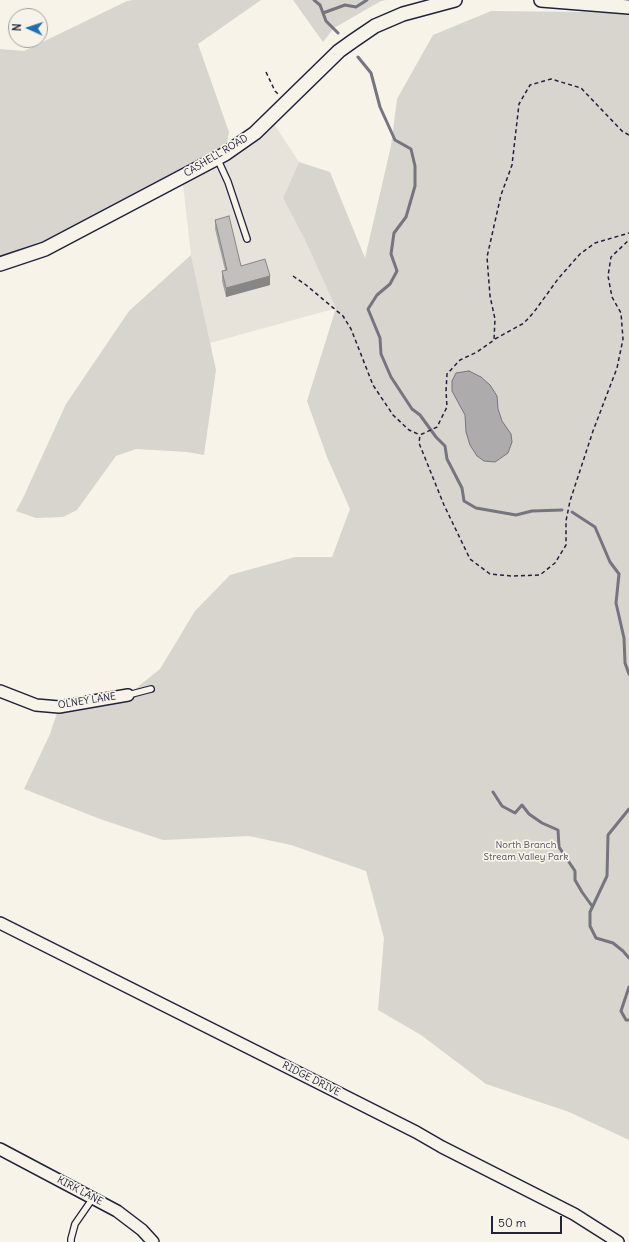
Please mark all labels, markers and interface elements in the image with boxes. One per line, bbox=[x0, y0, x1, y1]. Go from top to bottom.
north arrow bbox=[8, 8, 48, 48]
text: N bbox=[10, 23, 24, 32]
street label: CASHELL ROAD bbox=[182, 132, 250, 180]
street label: OLNEY LANE bbox=[57, 690, 117, 712]
park label: North Branch Stream Valley Park bbox=[484, 839, 568, 862]
street label: RIDGE DRIVE bbox=[280, 1059, 342, 1099]
street label: KIRK LANE bbox=[55, 1174, 105, 1208]
scale bar bbox=[493, 1208, 564, 1234]
text: 50 m bbox=[498, 1215, 526, 1230]

